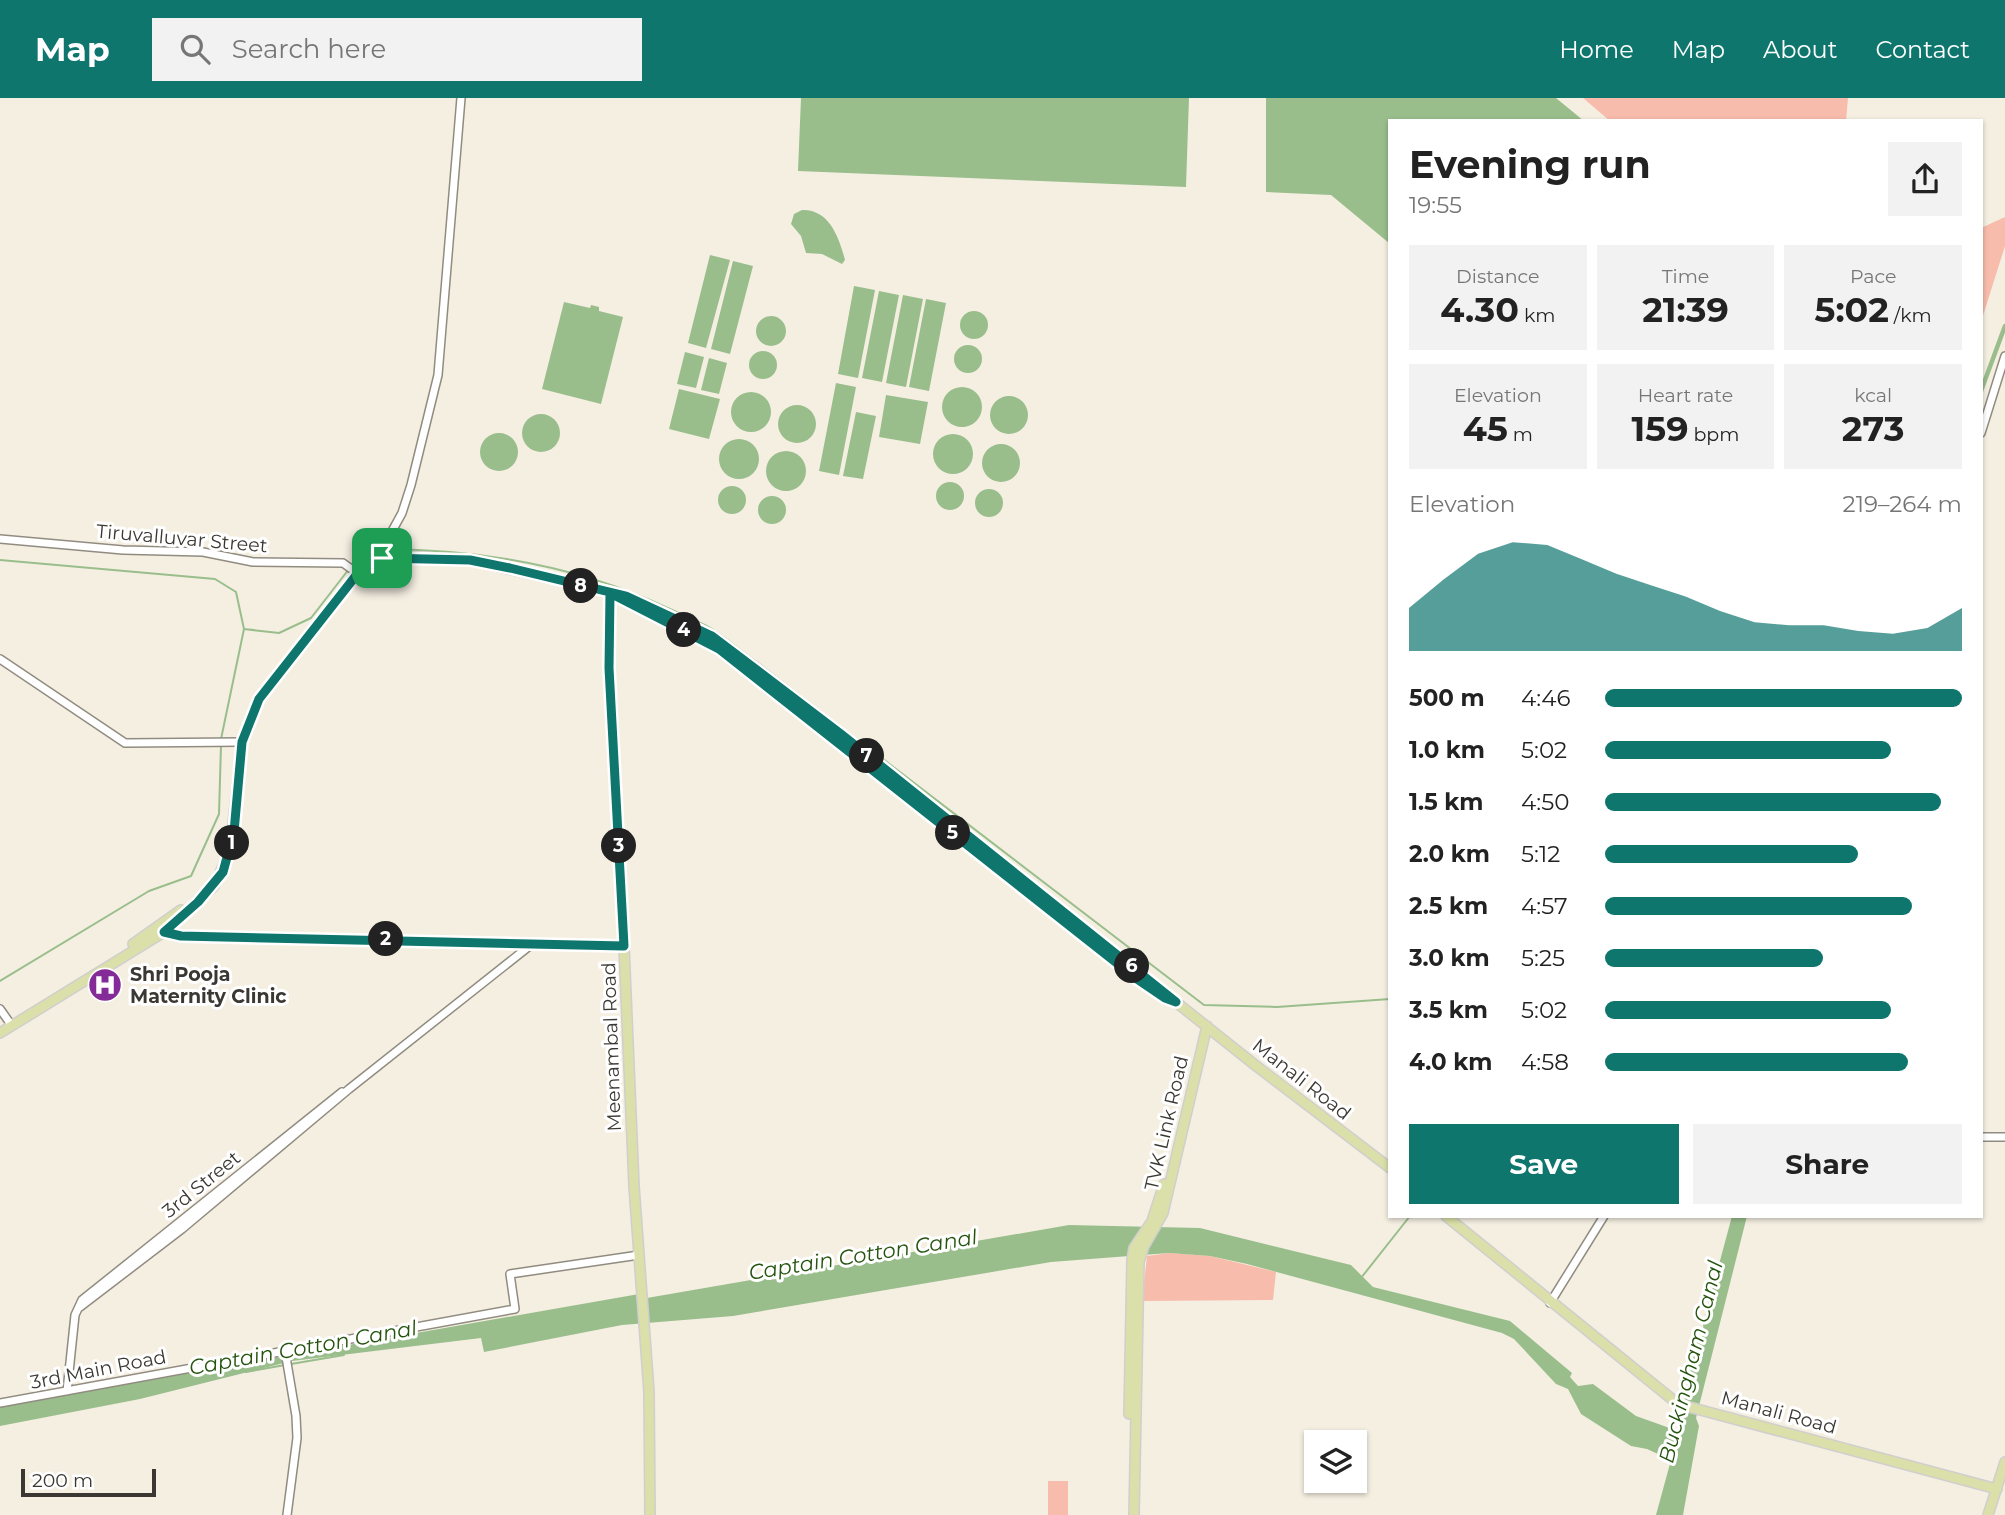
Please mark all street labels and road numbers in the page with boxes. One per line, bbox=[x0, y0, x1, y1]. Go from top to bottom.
street label: Tiruvalluvar Street bbox=[95, 520, 269, 557]
street label: Meenambal Road bbox=[597, 962, 626, 1132]
street label: Manali Road bbox=[1248, 1034, 1355, 1125]
street label: TVK Link Road bbox=[1140, 1054, 1193, 1193]
street label: 3rd Street bbox=[158, 1146, 245, 1223]
street label: 3rd Main Road bbox=[28, 1345, 168, 1394]
street label: Manali Road bbox=[1719, 1386, 1839, 1439]

